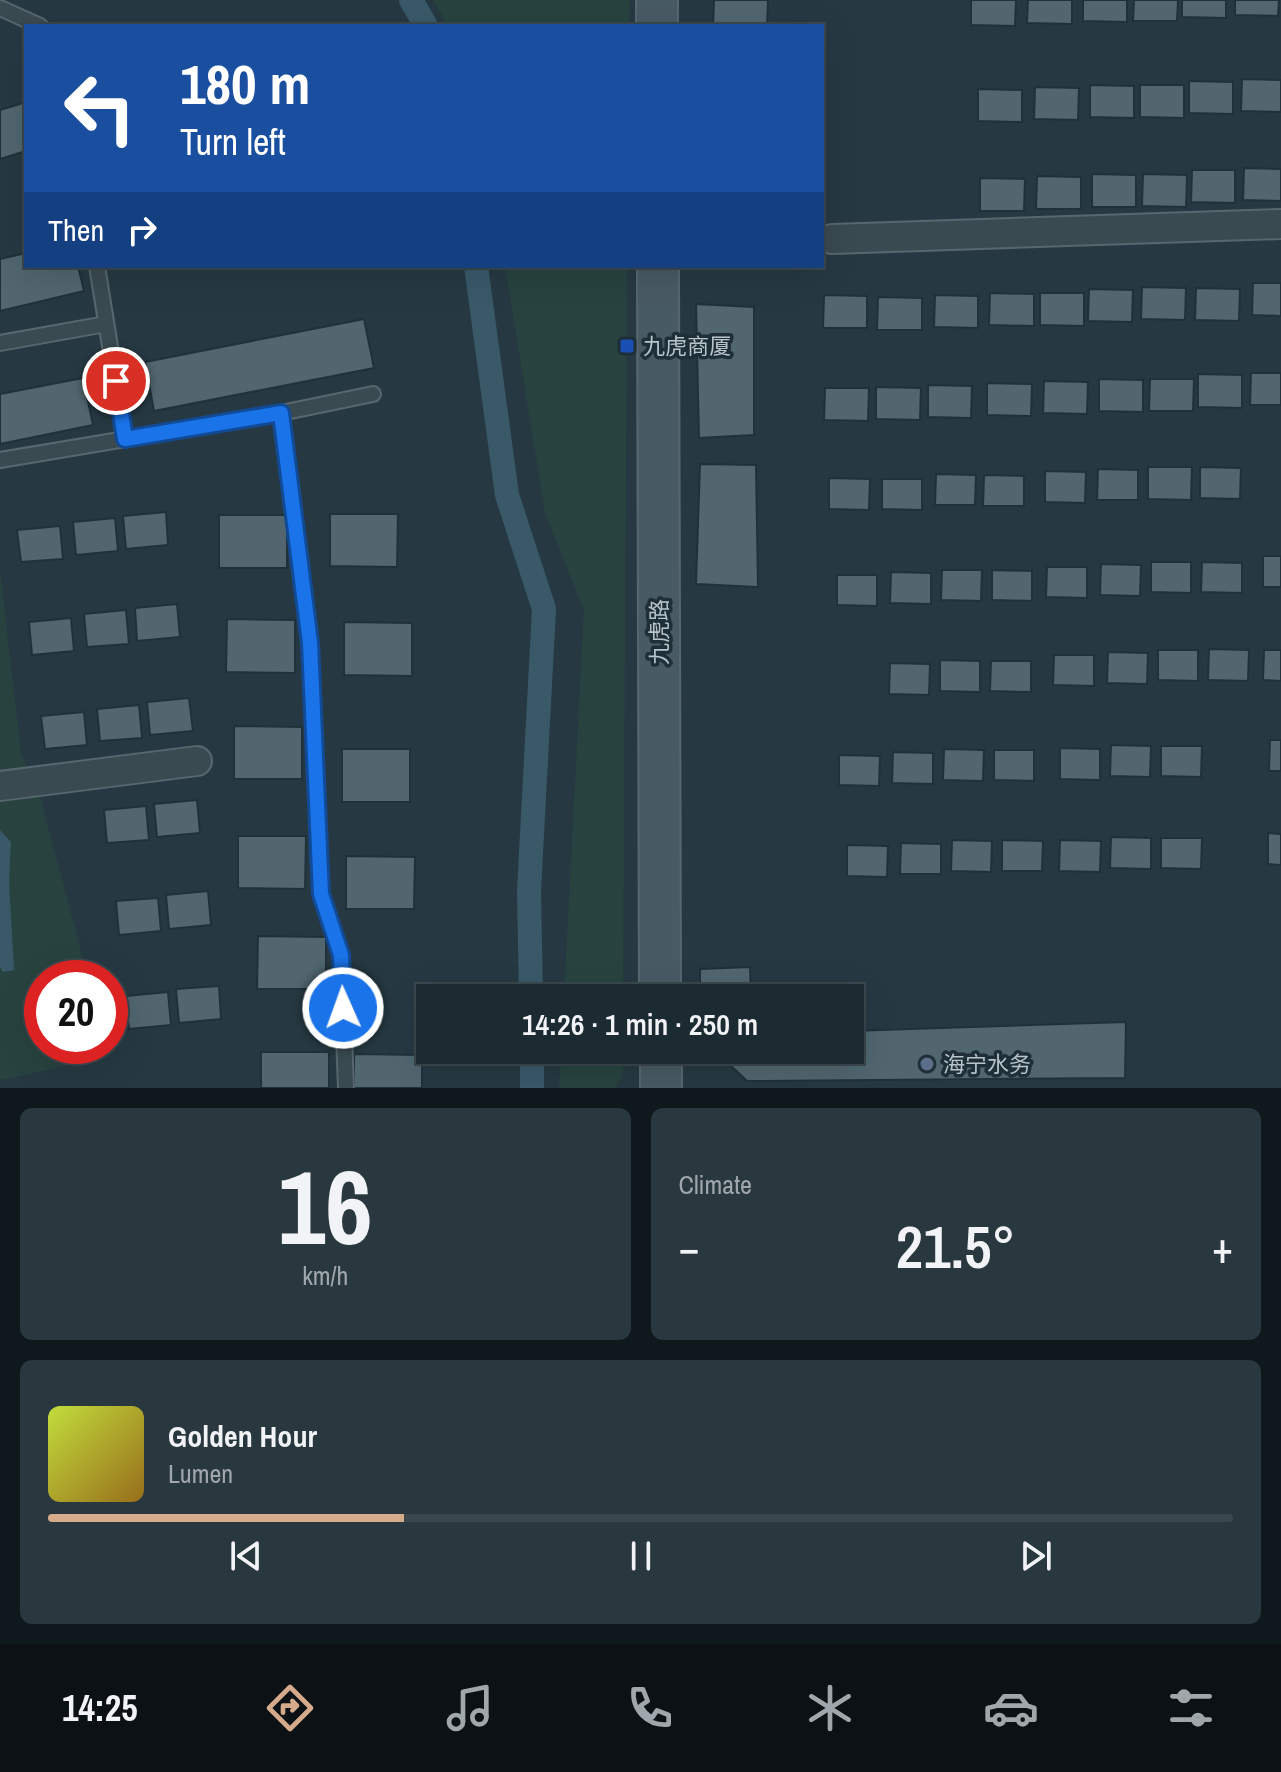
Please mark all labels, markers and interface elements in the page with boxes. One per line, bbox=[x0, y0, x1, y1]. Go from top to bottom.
text: 180 m bbox=[180, 46, 310, 121]
icon: left bbox=[48, 56, 152, 160]
text: Turn left bbox=[180, 118, 286, 166]
icon: right bbox=[120, 208, 164, 252]
text: Then bbox=[48, 210, 104, 250]
place label: 九虎商厦 bbox=[643, 331, 731, 361]
marker: 九虎商厦 bbox=[618, 337, 636, 355]
pin bbox=[82, 347, 150, 415]
icon: arrive bbox=[94, 359, 138, 403]
street label: 九虎路 bbox=[644, 599, 674, 665]
speed limit sign: 20 bbox=[24, 960, 128, 1064]
position arrow bbox=[301, 966, 385, 1050]
text: 14:26 · 1 min · 250 m bbox=[522, 1004, 758, 1044]
place label: 海宁水务 bbox=[943, 1049, 1031, 1079]
marker: 海宁水务 bbox=[918, 1055, 936, 1073]
text: 16 bbox=[278, 1136, 373, 1276]
text: Climate bbox=[679, 1167, 752, 1202]
text: 21.5° bbox=[896, 1206, 1016, 1287]
text: − bbox=[679, 1217, 700, 1277]
text: + bbox=[1212, 1217, 1233, 1277]
text: km/h bbox=[302, 1258, 348, 1293]
text: Golden Hour bbox=[168, 1416, 317, 1456]
text: Lumen bbox=[168, 1456, 233, 1491]
icon: previous bbox=[224, 1534, 268, 1578]
icon: pause bbox=[619, 1534, 663, 1578]
icon: next bbox=[1014, 1534, 1058, 1578]
icon: directions bbox=[262, 1680, 318, 1736]
icon: music bbox=[442, 1680, 498, 1736]
icon: phone bbox=[622, 1680, 678, 1736]
icon: climate bbox=[802, 1680, 858, 1736]
icon: car bbox=[983, 1680, 1039, 1736]
icon: filters bbox=[1163, 1680, 1219, 1736]
text: 14:25 bbox=[62, 1684, 138, 1732]

